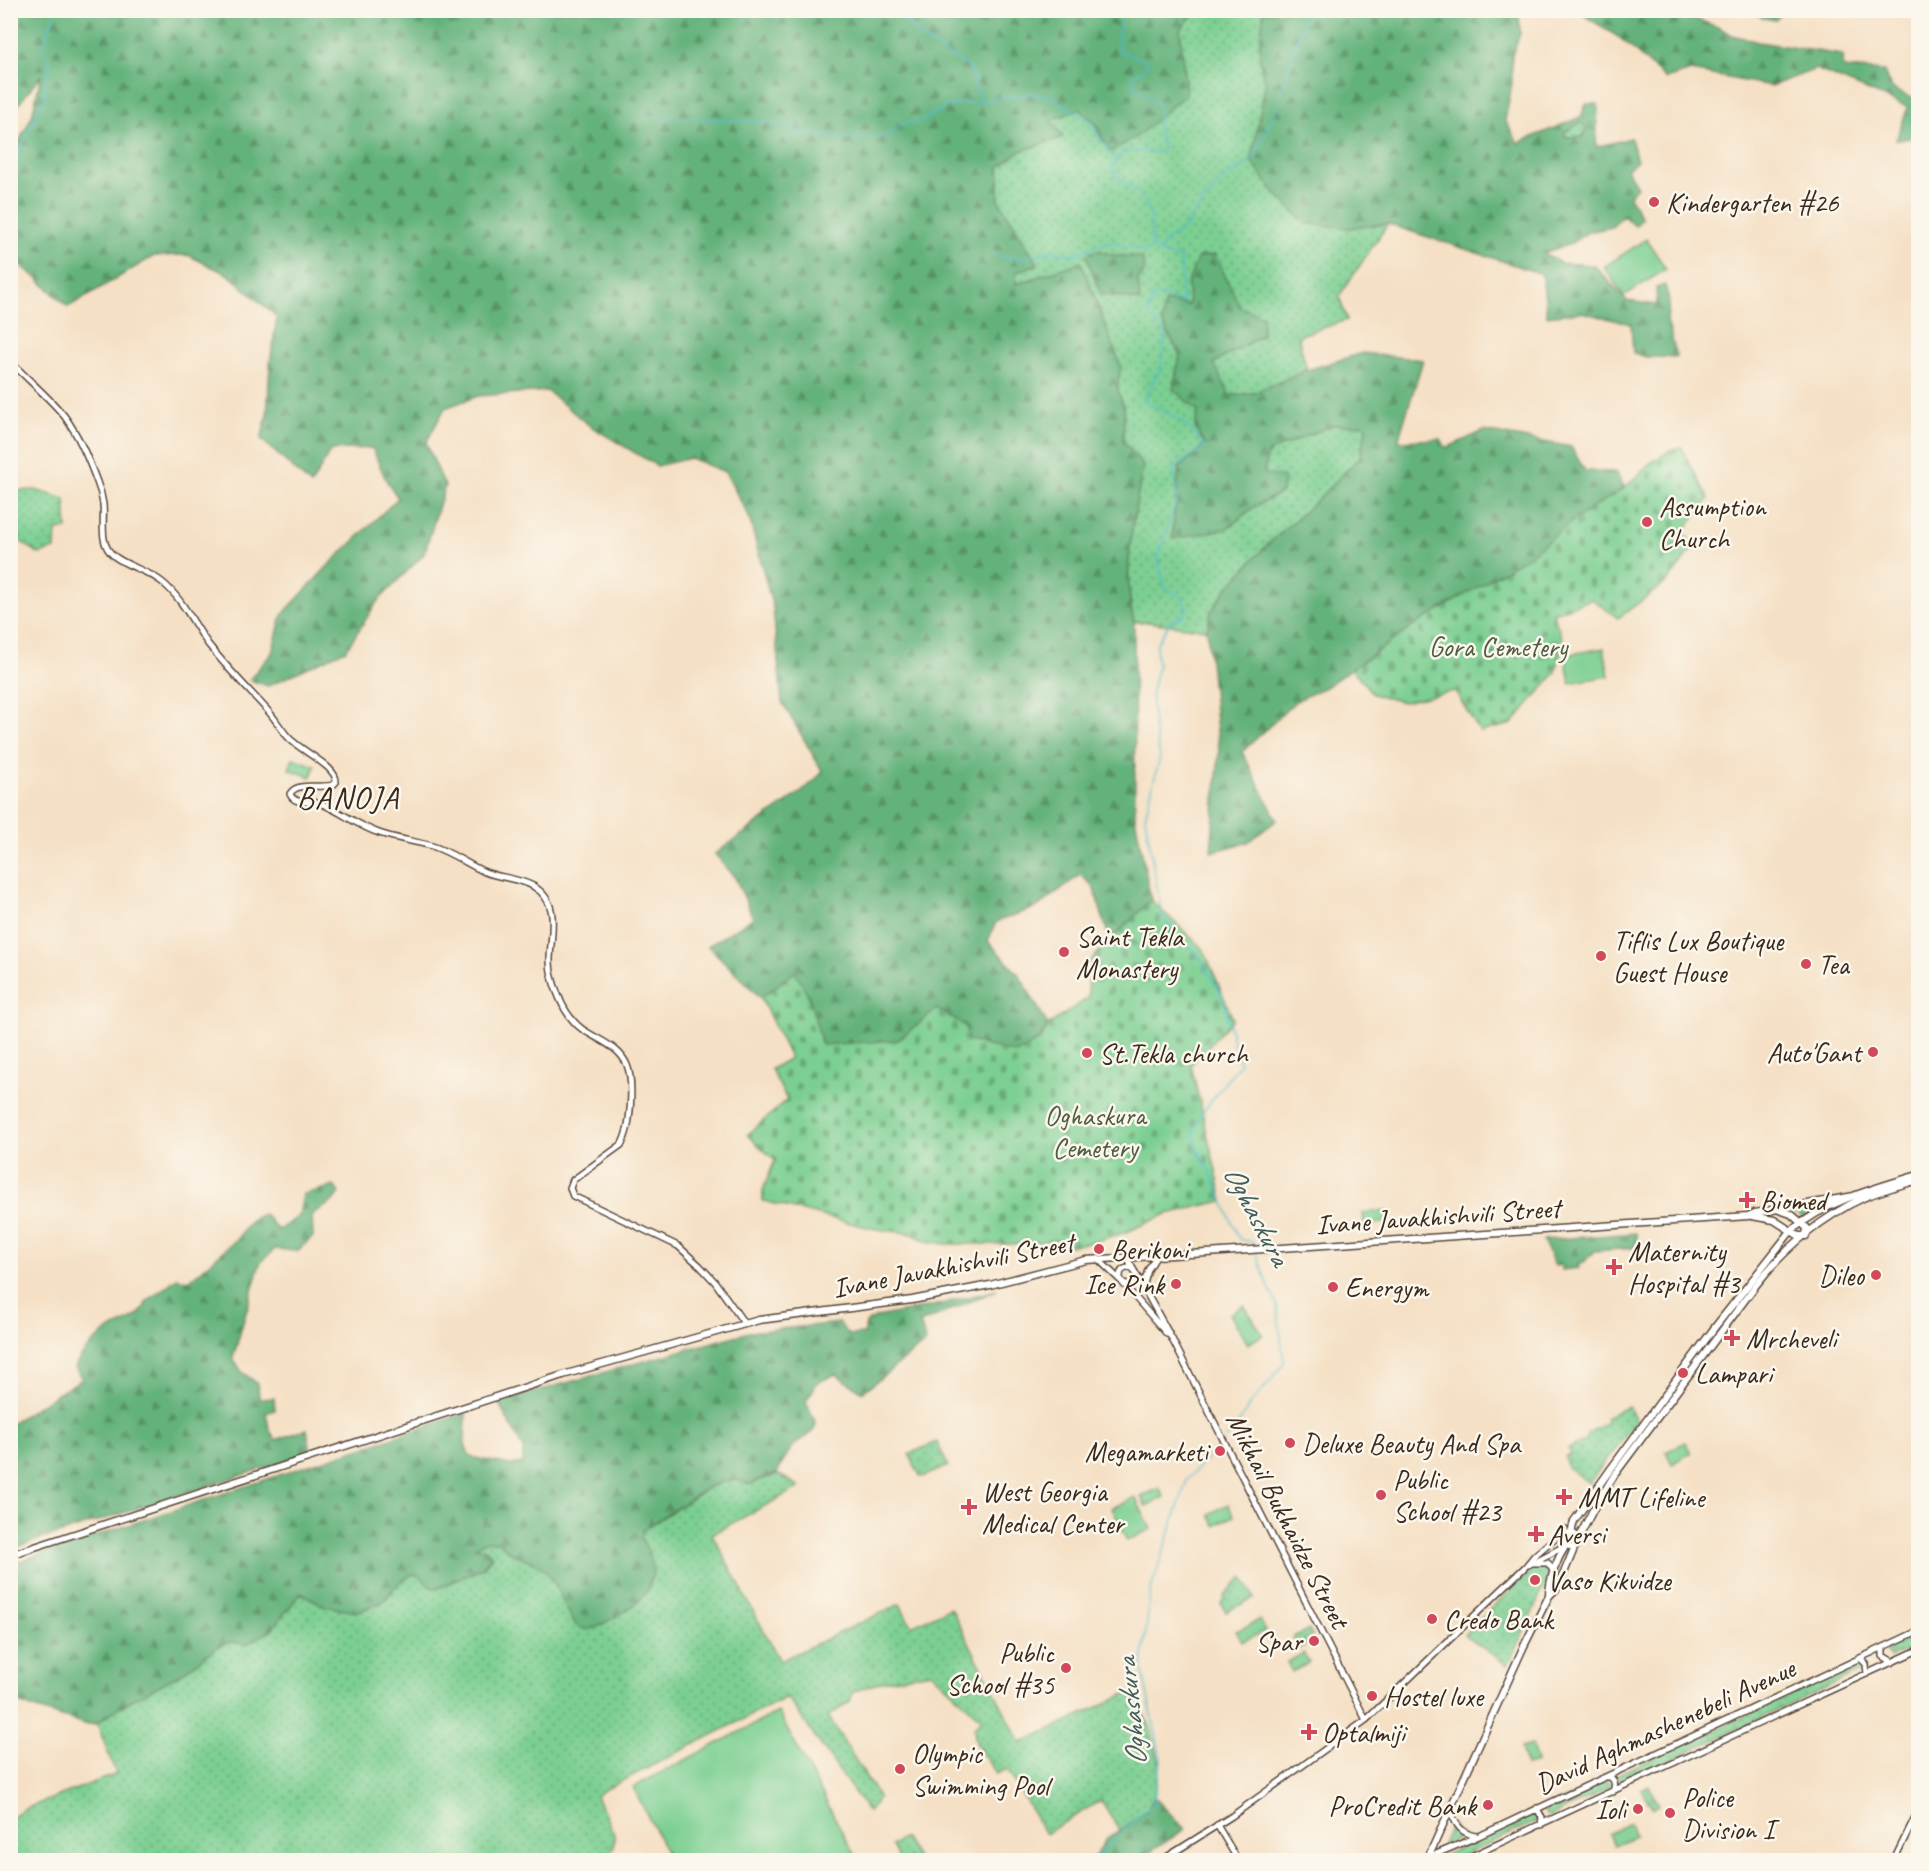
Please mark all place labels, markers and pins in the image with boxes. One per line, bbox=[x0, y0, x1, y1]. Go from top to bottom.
place label: Kindergarten #26 bbox=[1666, 185, 1840, 220]
marker: Kindergarten #26 bbox=[1647, 195, 1661, 209]
place label: Assumption Church bbox=[1659, 489, 1767, 556]
marker: Assumption Church bbox=[1640, 515, 1654, 529]
place label: Saint Tekla Monastery bbox=[1076, 919, 1185, 986]
place label: Tiflis Lux Boutique Guest House bbox=[1613, 923, 1785, 990]
marker: Saint Tekla Monastery bbox=[1057, 945, 1071, 959]
place label: Tea bbox=[1818, 947, 1850, 982]
marker: Tiflis Lux Boutique Guest House bbox=[1594, 949, 1608, 963]
marker: Tea bbox=[1799, 957, 1813, 971]
place label: Auto'Gant bbox=[1767, 1035, 1864, 1070]
place label: St.Tekla church bbox=[1099, 1036, 1250, 1071]
marker: Auto'Gant bbox=[1866, 1045, 1880, 1059]
marker: St.Tekla church bbox=[1080, 1046, 1094, 1060]
place label: Biomed bbox=[1760, 1183, 1830, 1218]
marker: Biomed bbox=[1738, 1191, 1756, 1209]
place label: Berikoni bbox=[1111, 1232, 1192, 1267]
place label: Maternity Hospital #3 bbox=[1628, 1234, 1742, 1301]
marker: Berikoni bbox=[1092, 1242, 1106, 1256]
marker: Maternity Hospital #3 bbox=[1605, 1258, 1623, 1276]
place label: Dileo bbox=[1818, 1258, 1866, 1293]
place label: Ice Rink bbox=[1084, 1267, 1166, 1302]
marker: Dileo bbox=[1869, 1268, 1883, 1282]
place label: Energym bbox=[1345, 1270, 1430, 1305]
marker: Ice Rink bbox=[1169, 1277, 1183, 1291]
marker: Energym bbox=[1326, 1280, 1340, 1294]
place label: Mrcheveli bbox=[1746, 1321, 1840, 1356]
marker: Mrcheveli bbox=[1723, 1329, 1741, 1347]
place label: Lampari bbox=[1695, 1356, 1776, 1391]
marker: Lampari bbox=[1676, 1366, 1690, 1380]
place label: Deluxe Beauty And Spa bbox=[1302, 1426, 1522, 1461]
place label: Megamarketi bbox=[1085, 1434, 1212, 1469]
marker: Deluxe Beauty And Spa bbox=[1283, 1436, 1297, 1450]
marker: Megamarketi bbox=[1213, 1444, 1227, 1458]
place label: Public School #23 bbox=[1393, 1462, 1503, 1529]
place label: West Georgia Medical Center bbox=[982, 1474, 1126, 1541]
place label: MMT Lifeline bbox=[1578, 1480, 1706, 1515]
marker: Public School #23 bbox=[1374, 1488, 1388, 1502]
marker: MMT Lifeline bbox=[1555, 1488, 1573, 1506]
marker: West Georgia Medical Center bbox=[960, 1498, 978, 1516]
place label: Aversi bbox=[1548, 1517, 1609, 1552]
marker: Aversi bbox=[1529, 1527, 1543, 1541]
place label: Vaso Kikvidze bbox=[1547, 1563, 1672, 1598]
marker: Vaso Kikvidze bbox=[1528, 1573, 1542, 1587]
place label: Credo Bank bbox=[1444, 1602, 1555, 1637]
marker: Credo Bank bbox=[1425, 1612, 1439, 1626]
place label: Spar bbox=[1255, 1624, 1304, 1659]
marker: Spar bbox=[1307, 1634, 1321, 1648]
place label: Public School #35 bbox=[946, 1635, 1056, 1702]
marker: Public School #35 bbox=[1059, 1661, 1073, 1675]
place label: Hostel luxe bbox=[1384, 1679, 1485, 1714]
marker: Hostel luxe bbox=[1365, 1689, 1379, 1703]
place label: Optalmiji bbox=[1322, 1715, 1409, 1750]
marker: Optalmiji bbox=[1300, 1723, 1318, 1741]
place label: Olympic Swimming Pool bbox=[912, 1736, 1054, 1803]
marker: Olympic Swimming Pool bbox=[893, 1762, 907, 1776]
place label: Police Division I bbox=[1682, 1780, 1780, 1847]
place label: ProCredit Bank bbox=[1328, 1788, 1478, 1823]
place label: Ioli bbox=[1595, 1792, 1630, 1827]
marker: ProCredit Bank bbox=[1481, 1798, 1495, 1812]
marker: Ioli bbox=[1631, 1802, 1645, 1816]
marker: Police Division I bbox=[1663, 1806, 1677, 1820]

